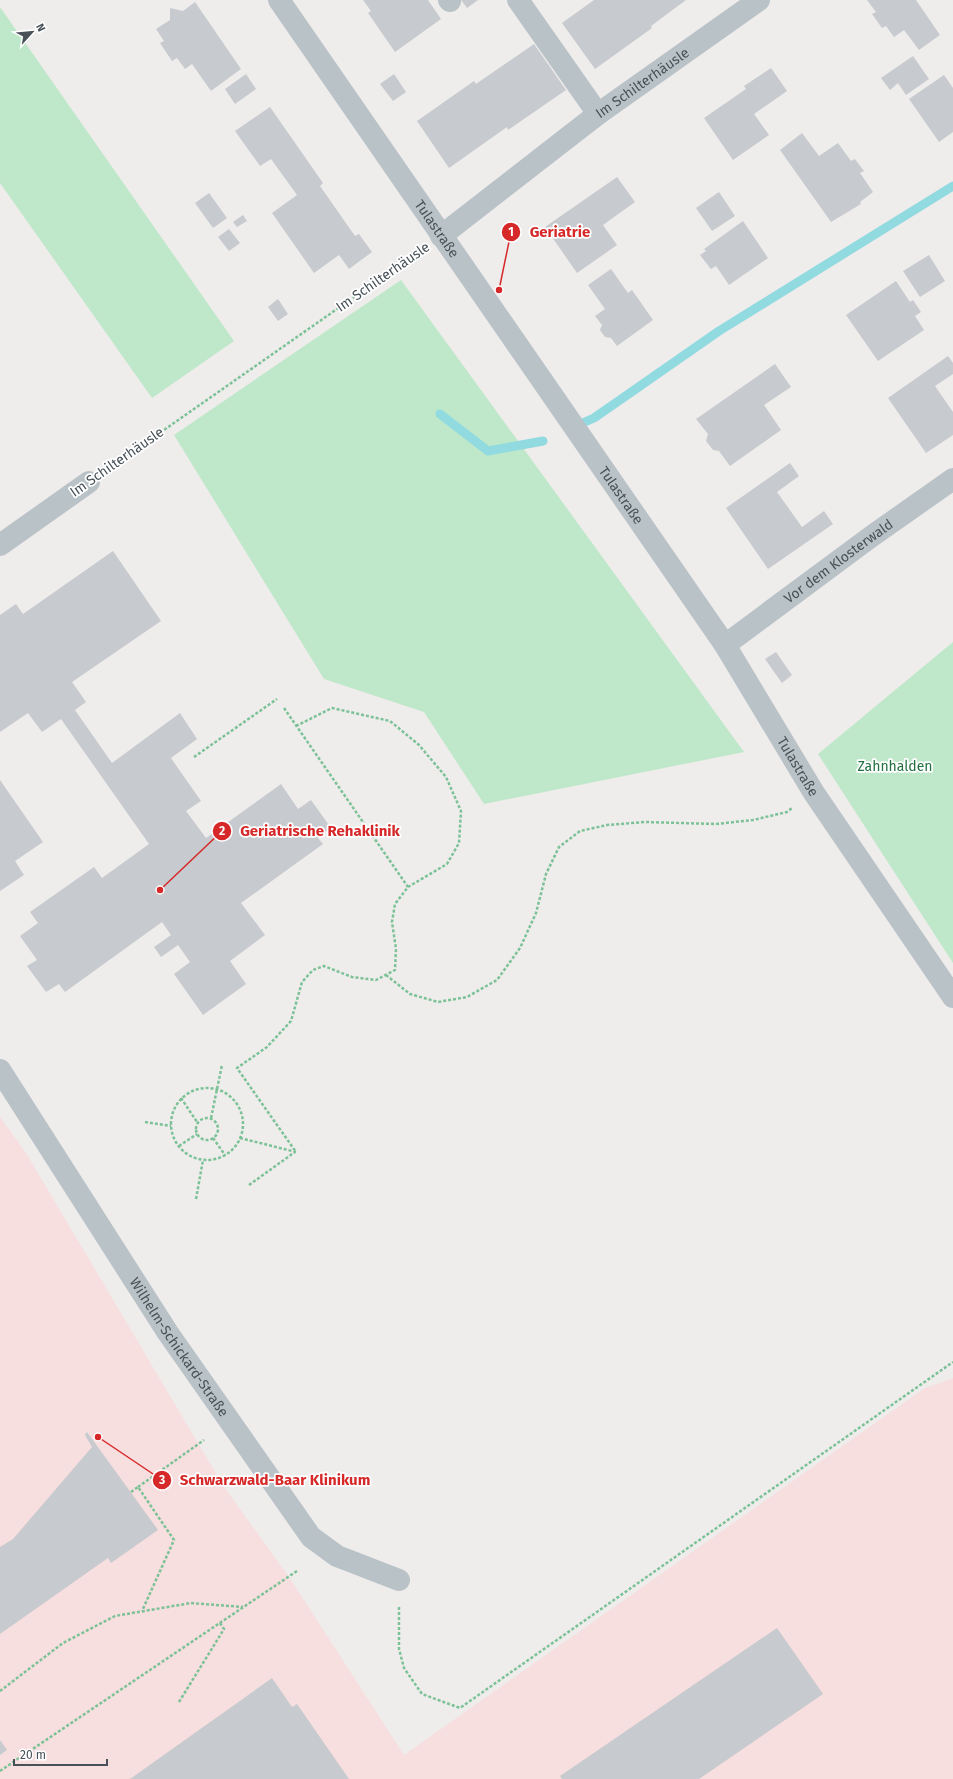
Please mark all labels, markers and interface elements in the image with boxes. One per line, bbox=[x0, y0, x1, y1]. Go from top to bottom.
north arrow bbox=[12, 12, 52, 52]
text: N bbox=[33, 21, 48, 34]
street label: Im Schilterhäusle bbox=[592, 44, 692, 122]
street label: Tulastraße bbox=[411, 196, 463, 261]
callout: Geriatrie bbox=[501, 218, 598, 245]
text: Geriatrie bbox=[530, 223, 590, 241]
text: 1 bbox=[508, 225, 514, 239]
street label: Im Schilterhäusle bbox=[333, 238, 433, 316]
street label: Im Schilterhäusle bbox=[67, 423, 167, 501]
street label: Tulastraße bbox=[595, 463, 647, 527]
street label: Vor dem Klosterwald bbox=[781, 515, 896, 607]
street label: Tulastraße bbox=[774, 734, 823, 799]
park label: Zahnhalden bbox=[857, 758, 933, 775]
callout: Geriatrische Rehaklinik bbox=[212, 818, 408, 845]
text: Geriatrische Rehaklinik bbox=[240, 822, 401, 840]
text: 2 bbox=[219, 824, 225, 838]
street label: Wilhelm-Schickard-Straße bbox=[126, 1274, 232, 1420]
callout: Schwarzwald-Baar Klinikum bbox=[152, 1466, 378, 1493]
text: Schwarzwald-Baar Klinikum bbox=[180, 1471, 370, 1489]
text: 3 bbox=[158, 1473, 165, 1487]
scale bar bbox=[14, 1741, 107, 1767]
text: 20 m bbox=[20, 1748, 46, 1762]

